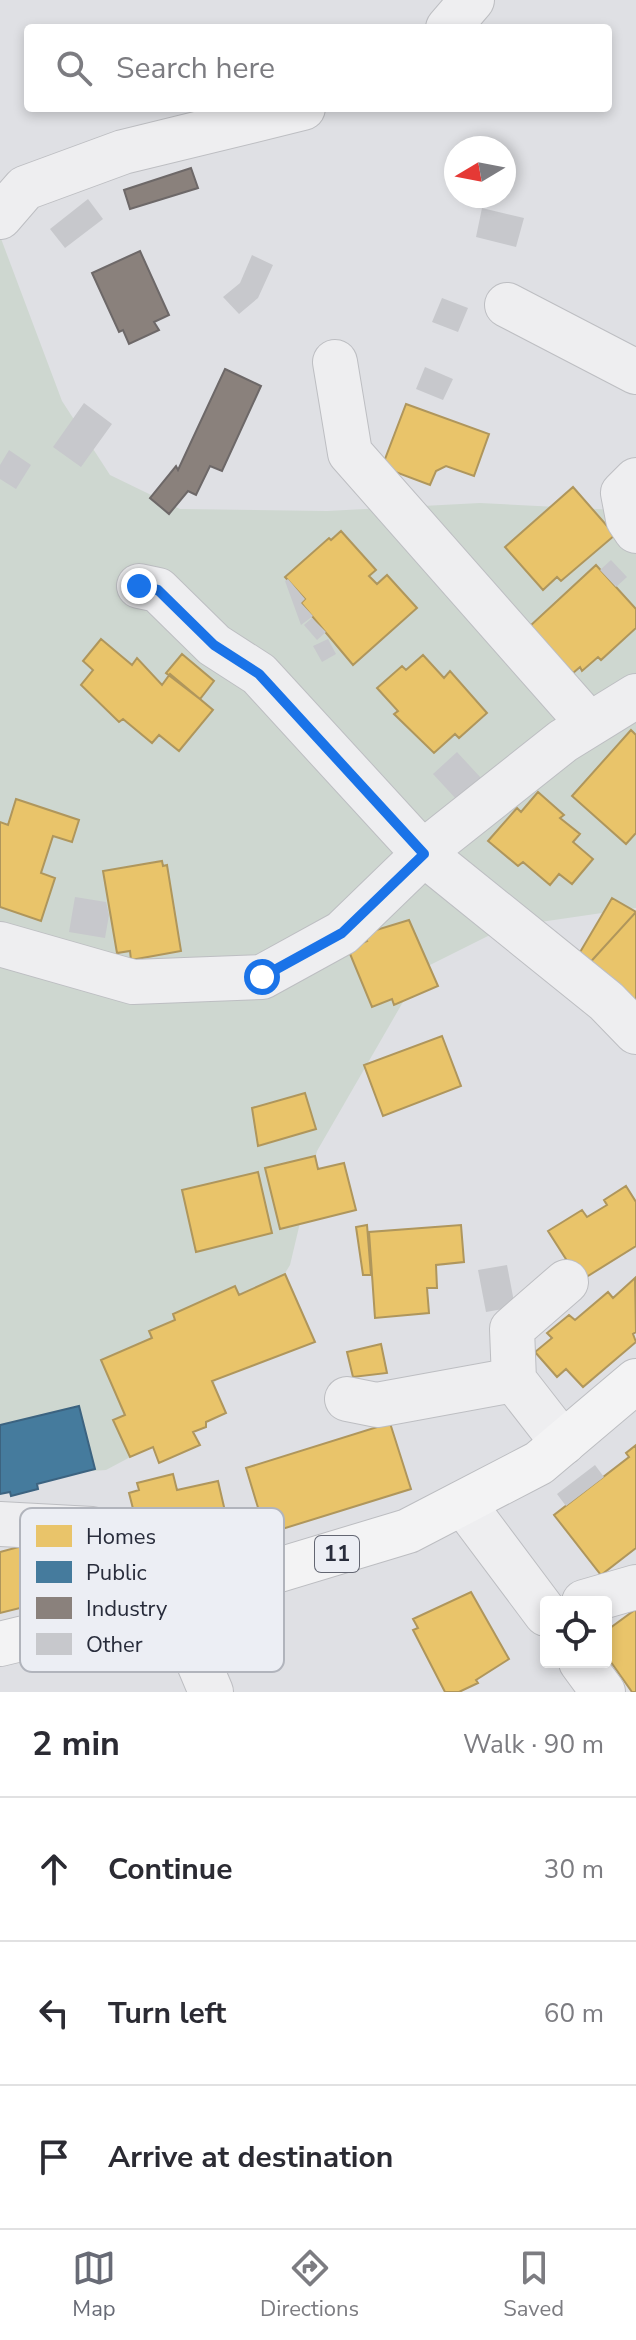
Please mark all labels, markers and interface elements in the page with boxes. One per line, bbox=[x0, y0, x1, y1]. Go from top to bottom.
search box bbox=[24, 24, 612, 112]
icon: search bbox=[52, 46, 96, 90]
text: Search here bbox=[116, 48, 275, 89]
north arrow bbox=[444, 136, 516, 208]
route end bbox=[121, 568, 157, 604]
route start bbox=[244, 959, 280, 995]
legend bbox=[20, 1508, 284, 1672]
text: Homes bbox=[86, 1522, 156, 1552]
road number: 11 bbox=[315, 1536, 359, 1572]
text: Public bbox=[86, 1558, 147, 1588]
text: Industry bbox=[86, 1594, 168, 1624]
map controls bbox=[540, 1596, 612, 1668]
button: locate bbox=[540, 1596, 612, 1668]
text: Other bbox=[86, 1630, 143, 1660]
text: 2 min bbox=[32, 1721, 120, 1767]
text: Walk · 90 m bbox=[463, 1727, 604, 1762]
icon: ahead bbox=[32, 1847, 76, 1891]
text: Continue bbox=[108, 1849, 233, 1890]
text: 30 m bbox=[544, 1852, 604, 1887]
icon: left bbox=[32, 1991, 76, 2035]
text: Turn left bbox=[108, 1993, 226, 2034]
text: 60 m bbox=[544, 1996, 604, 2031]
icon: arrive bbox=[32, 2135, 76, 2179]
text: Arrive at destination bbox=[108, 2137, 393, 2178]
tab: Map bbox=[72, 2246, 116, 2324]
tab: Directions bbox=[260, 2246, 359, 2324]
tab: Saved bbox=[503, 2246, 564, 2324]

